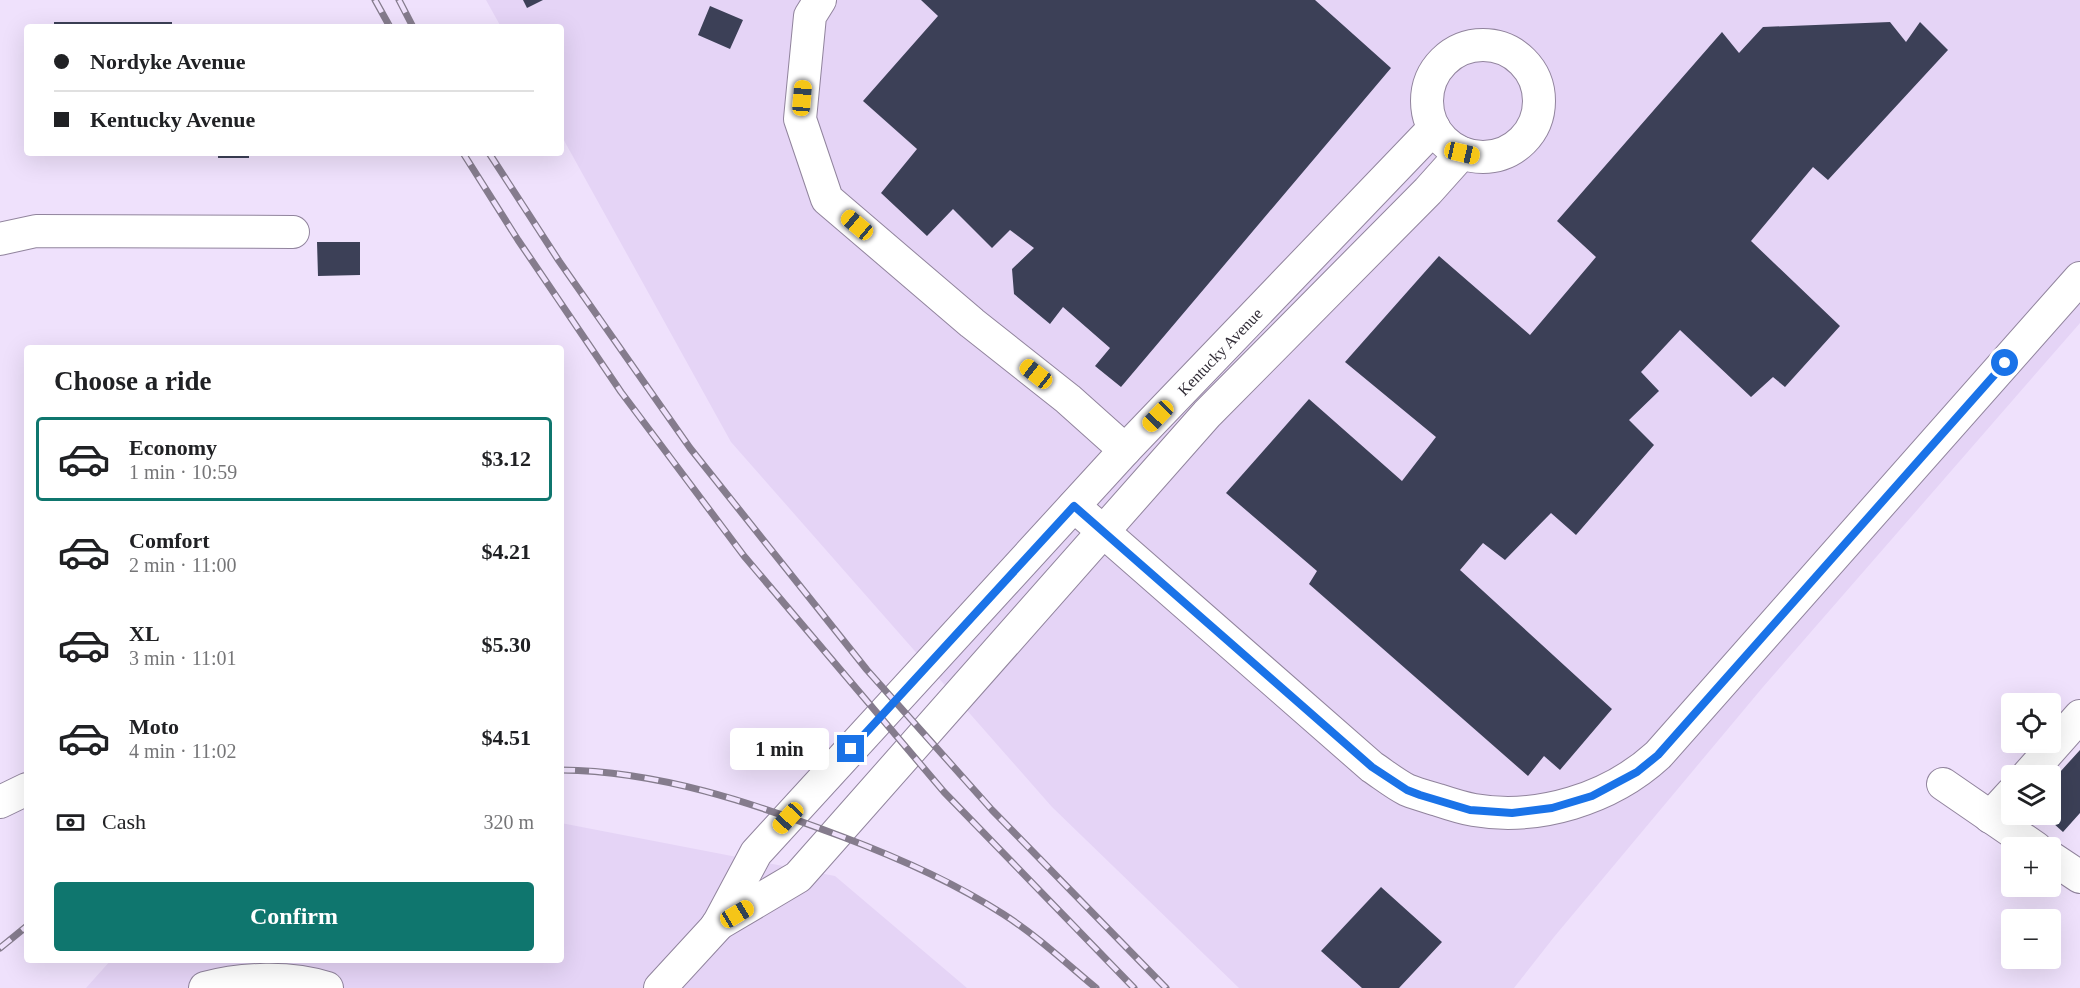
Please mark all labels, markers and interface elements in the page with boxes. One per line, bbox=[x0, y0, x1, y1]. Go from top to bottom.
text: Nordyke Avenue bbox=[90, 49, 245, 74]
car bbox=[791, 79, 813, 117]
text: Kentucky Avenue bbox=[90, 107, 255, 132]
car bbox=[1442, 140, 1482, 166]
car bbox=[837, 207, 877, 243]
street label: Kentucky Avenue bbox=[1174, 304, 1265, 398]
route start bbox=[1991, 349, 2018, 376]
car bbox=[1016, 356, 1056, 392]
text: Choose a ride bbox=[54, 366, 212, 396]
car bbox=[1139, 397, 1177, 435]
icon: car bbox=[57, 432, 111, 486]
text: Economy bbox=[129, 435, 217, 460]
text: $3.12 bbox=[482, 446, 531, 471]
text: 1 min · 10:59 bbox=[129, 461, 237, 483]
icon: car bbox=[57, 525, 111, 579]
text: Comfort bbox=[129, 528, 210, 553]
text: $4.21 bbox=[482, 539, 531, 564]
text: 2 min · 11:00 bbox=[129, 554, 237, 576]
icon: car bbox=[57, 618, 111, 672]
text: XL bbox=[129, 621, 160, 646]
text: $5.30 bbox=[482, 632, 531, 657]
text: 3 min · 11:01 bbox=[129, 647, 237, 669]
map controls bbox=[2001, 693, 2061, 969]
button: locate bbox=[2001, 693, 2061, 753]
icon: car bbox=[57, 711, 111, 765]
text: Moto bbox=[129, 714, 179, 739]
text: $4.51 bbox=[482, 725, 531, 750]
callout: 1 min bbox=[731, 728, 830, 770]
route end bbox=[837, 735, 864, 762]
text: 1 min bbox=[755, 738, 804, 760]
text: 4 min · 11:02 bbox=[129, 740, 237, 762]
button: layers bbox=[2001, 765, 2061, 825]
car bbox=[769, 799, 807, 837]
icon: cash bbox=[54, 806, 87, 839]
text: Cash bbox=[102, 809, 146, 834]
text: 320 m bbox=[483, 811, 534, 833]
button: + bbox=[2001, 837, 2061, 897]
button: Confirm bbox=[54, 882, 534, 951]
car bbox=[717, 897, 757, 931]
button: − bbox=[2001, 909, 2061, 969]

